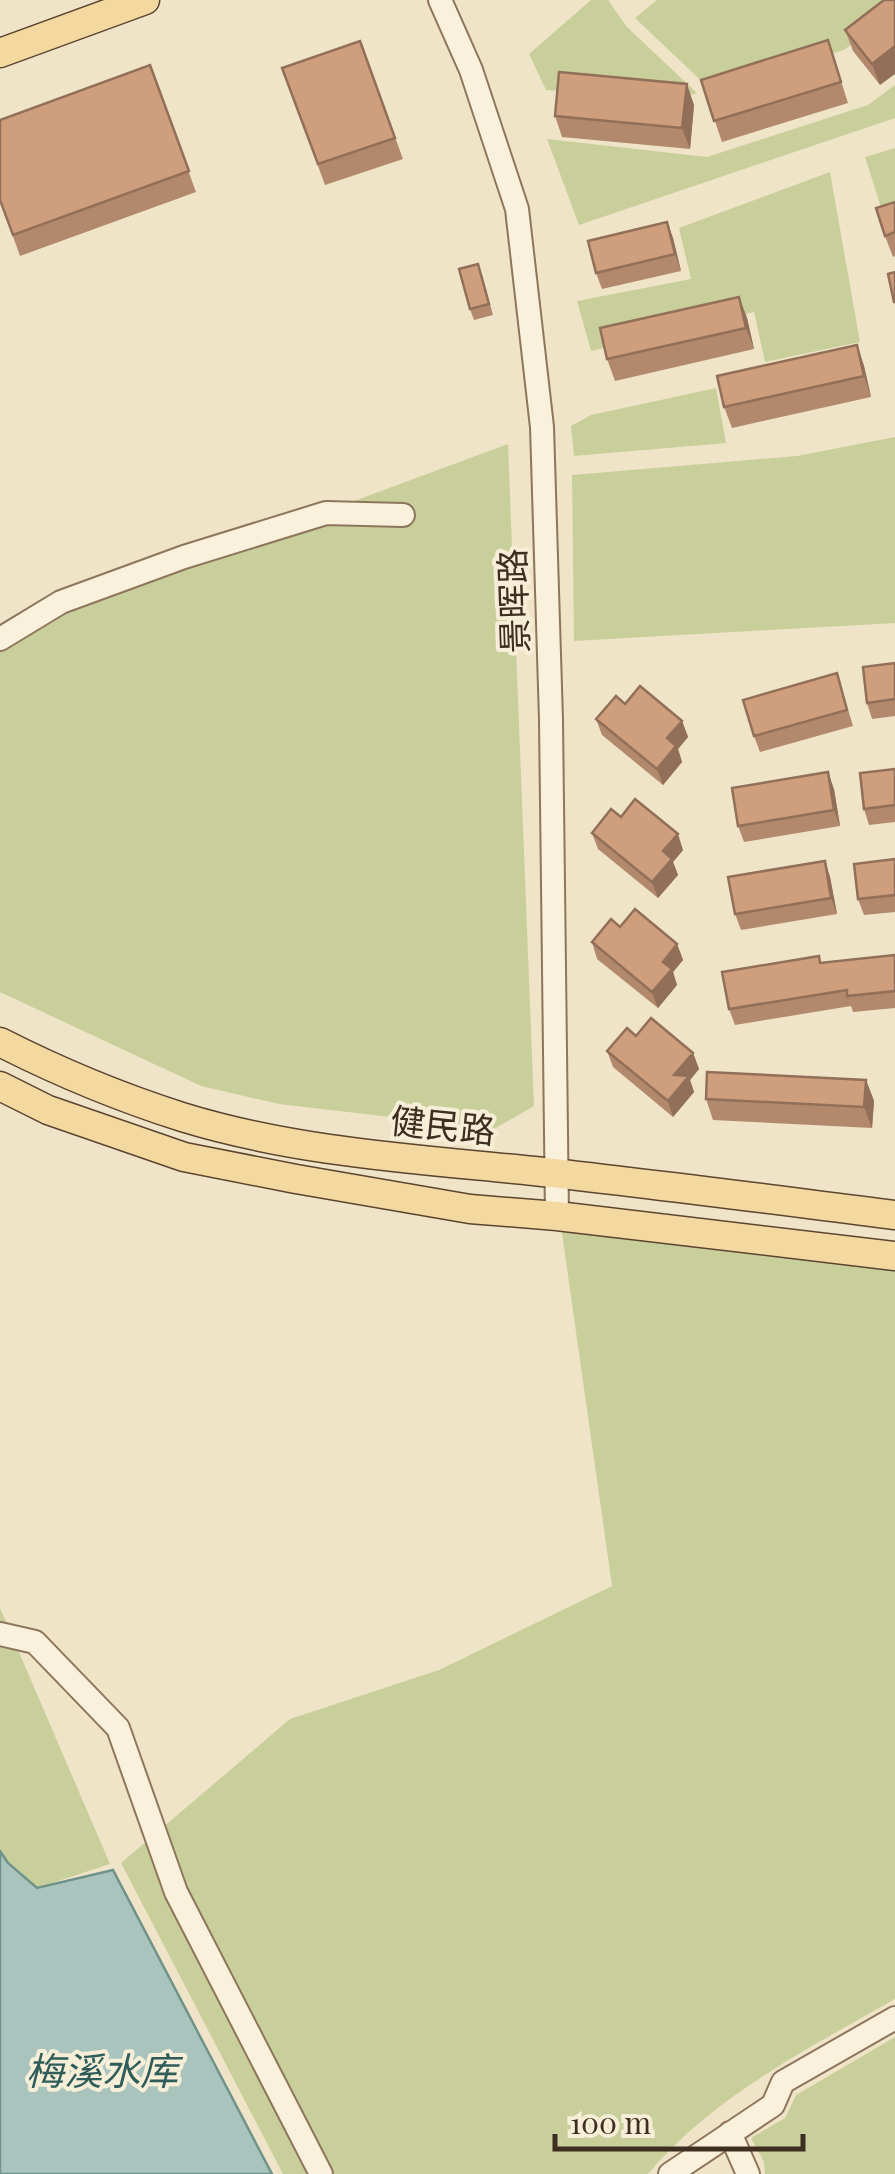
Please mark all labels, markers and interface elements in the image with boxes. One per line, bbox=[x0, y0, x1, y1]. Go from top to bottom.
street label: 景晖路 bbox=[487, 548, 537, 654]
street label: 健民路 bbox=[388, 1095, 498, 1153]
water label: 梅溪水库 bbox=[26, 2044, 184, 2095]
scale bar bbox=[555, 2089, 802, 2151]
text: 100 m bbox=[570, 2102, 652, 2142]

